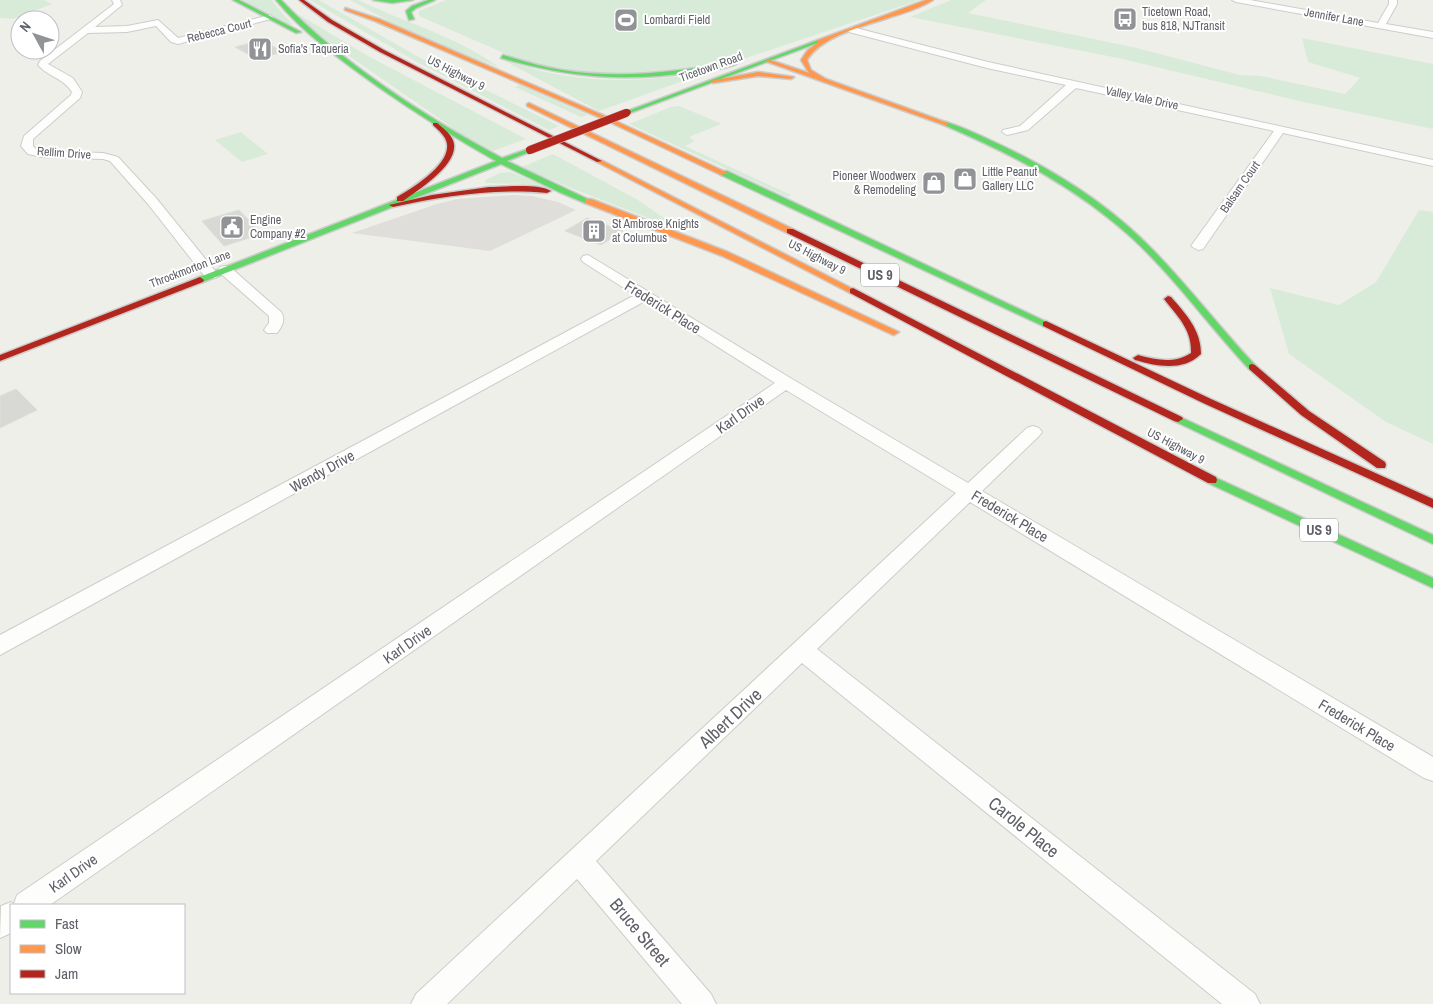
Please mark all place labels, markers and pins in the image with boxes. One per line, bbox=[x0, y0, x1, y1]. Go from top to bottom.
place label: Ticetown Road, bus 818, NJTransit bbox=[1142, 4, 1225, 34]
bus stop icon: Ticetown Road, bus 818, NJTransit bbox=[1112, 6, 1138, 32]
sports icon: Lombardi Field bbox=[613, 7, 639, 33]
place label: Lombardi Field bbox=[644, 12, 710, 28]
restaurant icon: Sofia's Taqueria bbox=[247, 36, 273, 62]
place label: Sofia's Taqueria bbox=[278, 41, 349, 57]
place label: Little Peanut Gallery LLC bbox=[982, 164, 1038, 194]
shop icon: Little Peanut Gallery LLC bbox=[952, 166, 978, 192]
place label: Pioneer Woodwerx & Remodeling bbox=[832, 168, 917, 198]
shop icon: Pioneer Woodwerx & Remodeling bbox=[921, 170, 947, 196]
place label: Engine Company #2 bbox=[250, 212, 306, 242]
public building icon: Engine Company #2 bbox=[219, 214, 245, 240]
place label: St Ambrose Knights at Columbus bbox=[612, 216, 699, 246]
building icon: St Ambrose Knights at Columbus bbox=[581, 218, 607, 244]

